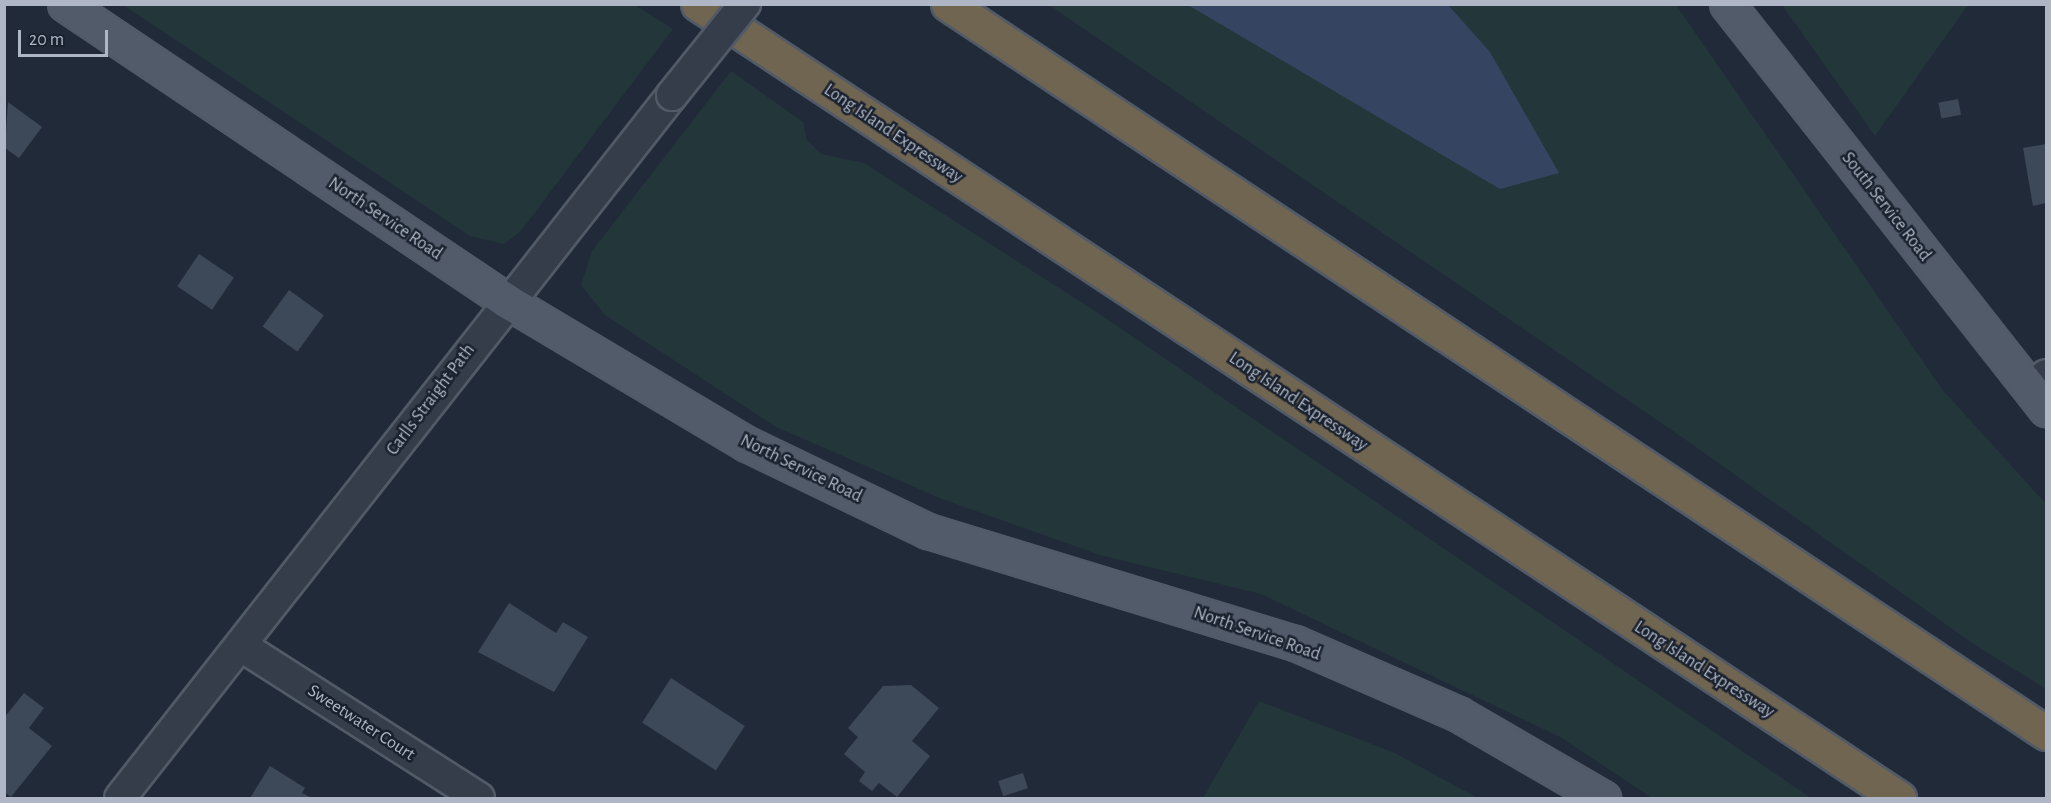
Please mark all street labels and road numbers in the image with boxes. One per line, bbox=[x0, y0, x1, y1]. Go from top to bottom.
street label: Long Island Expressway bbox=[820, 80, 966, 188]
street label: South Service Road bbox=[1837, 148, 1935, 266]
street label: North Service Road bbox=[324, 173, 446, 265]
street label: Carlls Straight Path bbox=[382, 340, 480, 460]
street label: Long Island Expressway bbox=[1225, 348, 1371, 456]
street label: North Service Road bbox=[737, 430, 865, 508]
street label: North Service Road bbox=[1191, 602, 1323, 666]
street label: Long Island Expressway bbox=[1630, 617, 1778, 723]
street label: Sweetwater Court bbox=[303, 680, 419, 766]

